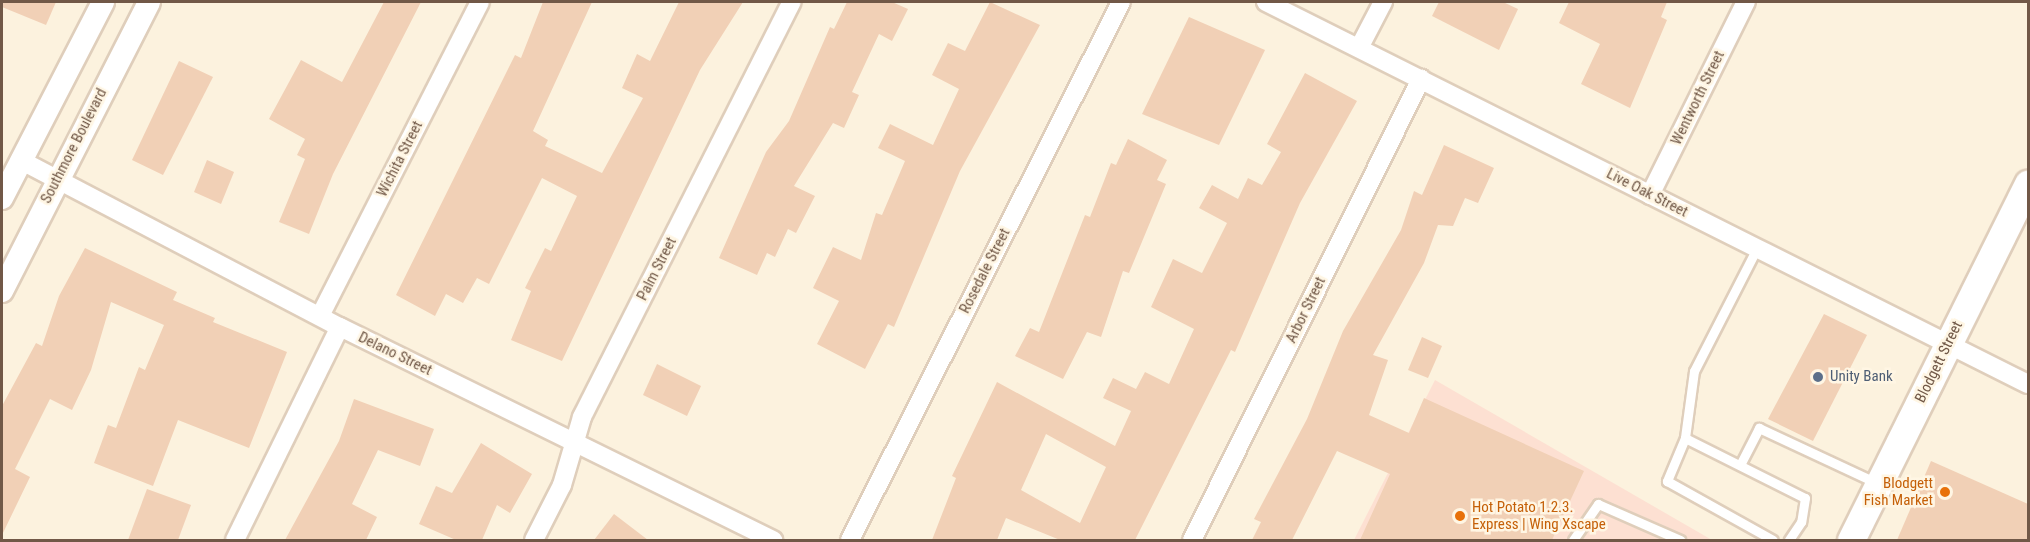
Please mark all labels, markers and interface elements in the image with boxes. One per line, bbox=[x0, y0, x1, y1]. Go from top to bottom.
street label: Wentworth Street bbox=[1667, 48, 1729, 148]
street label: Southmore Boulevard bbox=[37, 85, 111, 207]
street label: Wichita Street bbox=[373, 118, 427, 200]
street label: Live Oak Street bbox=[1603, 165, 1691, 221]
street label: Rosedale Street bbox=[956, 225, 1014, 317]
street label: Palm Street bbox=[633, 234, 681, 304]
street label: Arbor Street bbox=[1282, 274, 1330, 346]
street label: Blodgett Street bbox=[1912, 318, 1966, 406]
street label: Delano Street bbox=[355, 328, 435, 380]
place label: Unity Bank bbox=[1830, 368, 1893, 386]
marker: Unity Bank bbox=[1811, 370, 1825, 384]
place label: Blodgett Fish Market bbox=[1864, 474, 1933, 509]
marker: Blodgett Fish Market bbox=[1938, 485, 1952, 499]
place label: Hot Potato 1.2.3. Express | Wing Xscape bbox=[1472, 498, 1606, 533]
marker: Hot Potato 1.2.3. Express | Wing Xscape bbox=[1453, 509, 1467, 523]

